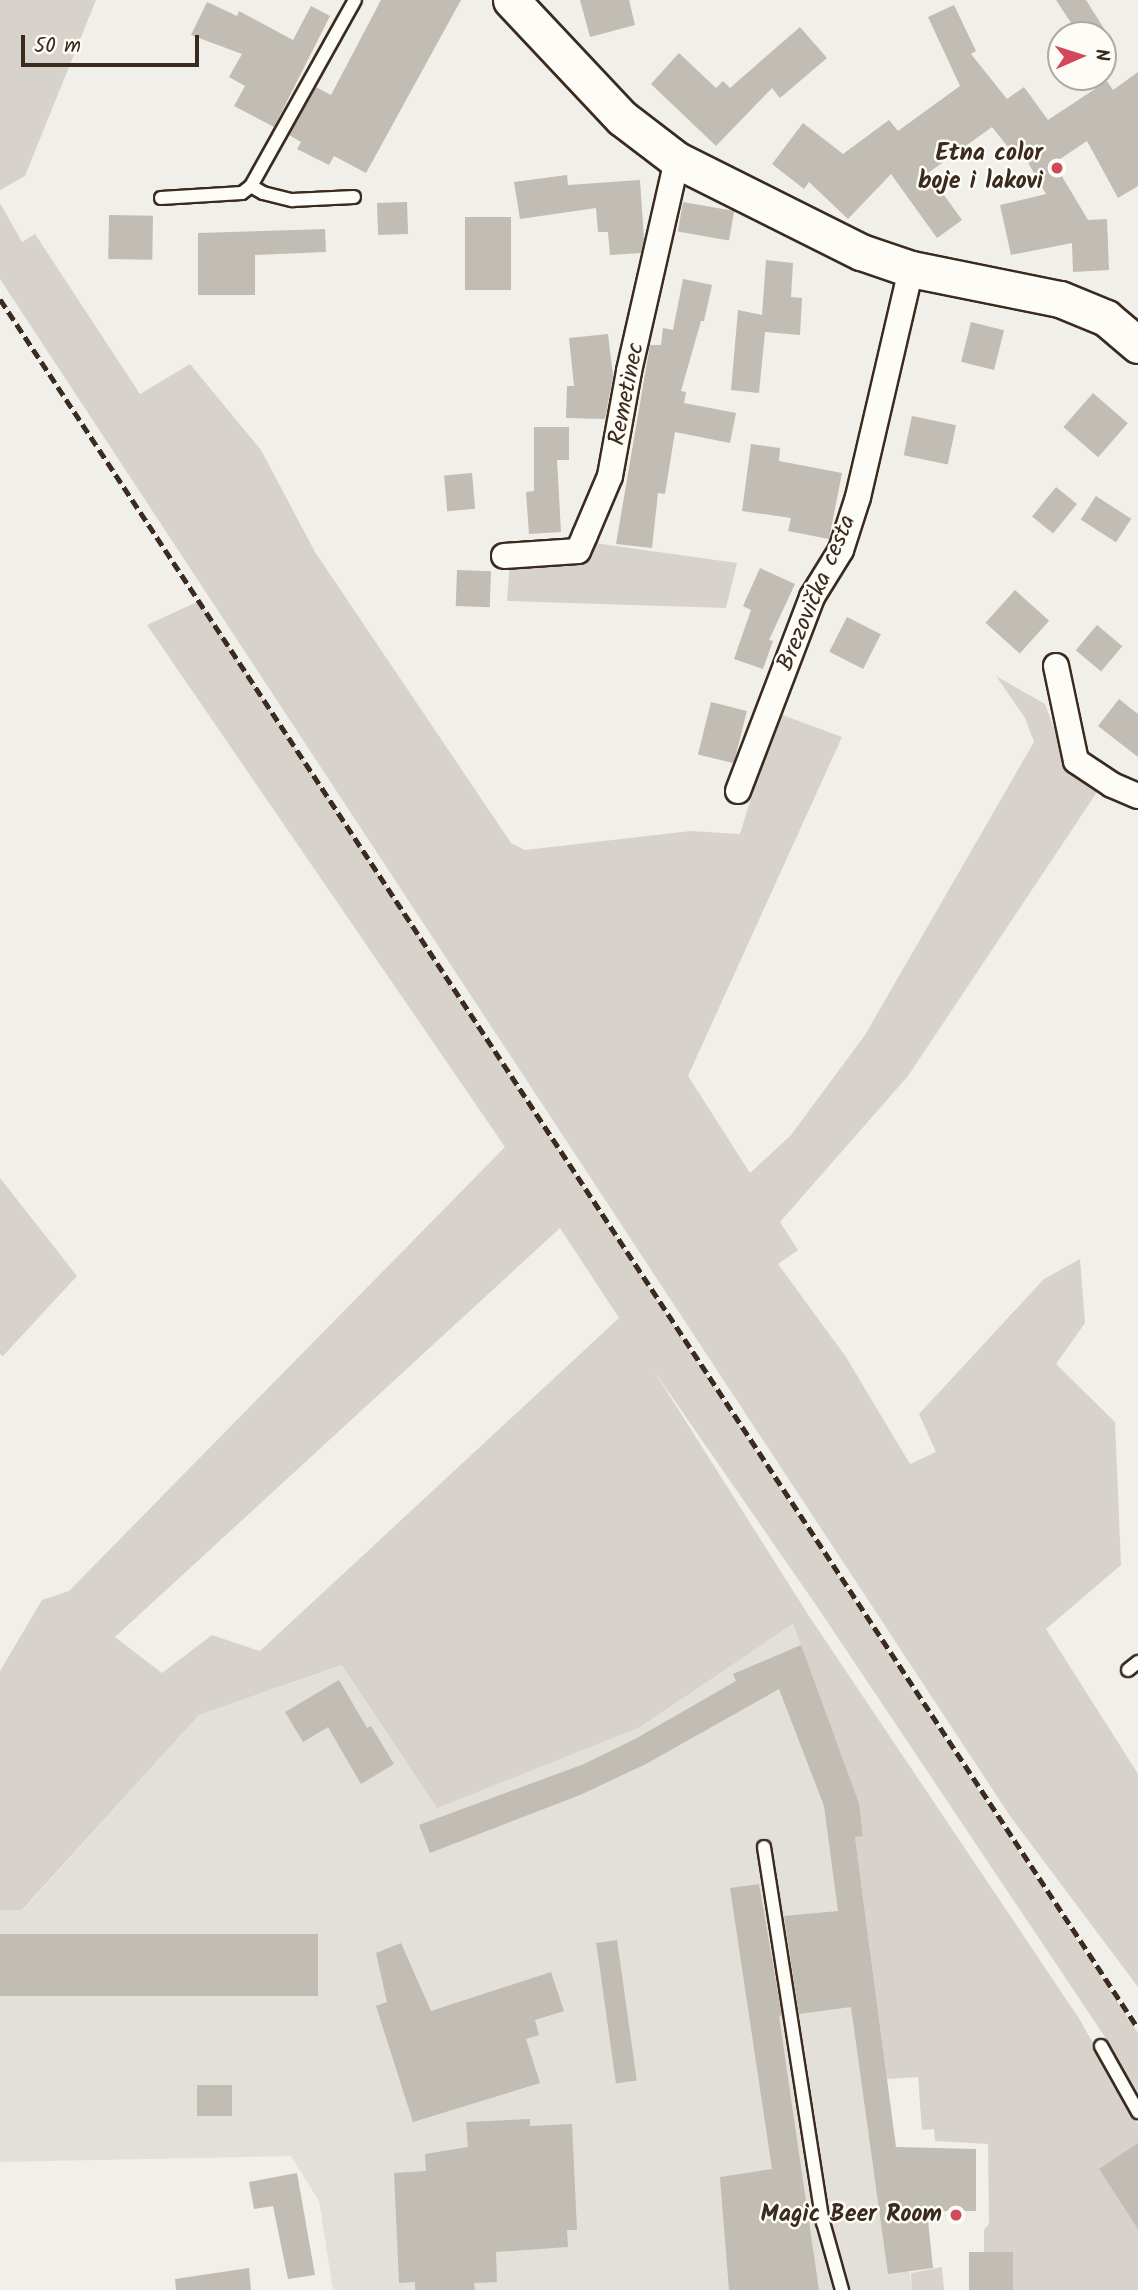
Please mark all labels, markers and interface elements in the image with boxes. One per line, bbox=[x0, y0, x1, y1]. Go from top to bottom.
scale bar bbox=[24, 21, 203, 65]
north arrow bbox=[1047, 21, 1117, 91]
text: 50 m bbox=[34, 30, 81, 63]
text: N bbox=[1086, 48, 1116, 62]
place label: Etna color boje i lakovi bbox=[918, 140, 1043, 196]
marker: Etna color boje i lakovi bbox=[1049, 160, 1065, 176]
street label: Remetinec bbox=[603, 340, 651, 448]
street label: Brezovička cesta bbox=[771, 511, 863, 675]
place label: Magic Beer Room bbox=[761, 2201, 942, 2229]
marker: Magic Beer Room bbox=[948, 2207, 964, 2223]

